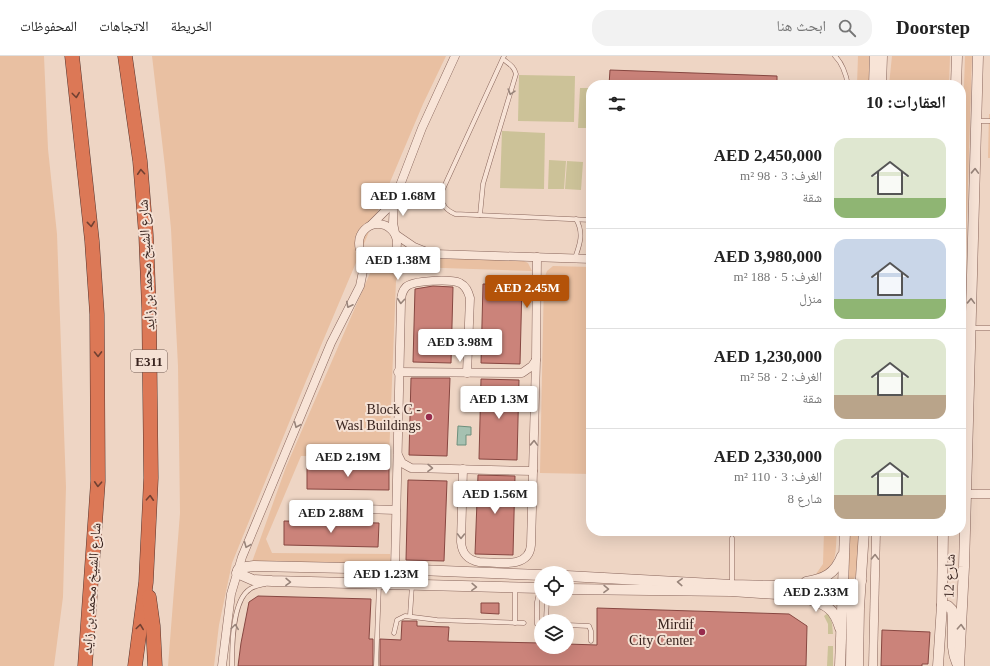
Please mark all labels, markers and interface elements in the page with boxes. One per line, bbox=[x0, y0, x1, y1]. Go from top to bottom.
search box bbox=[592, 10, 872, 46]
icon: search bbox=[836, 17, 858, 39]
text: Doorstep bbox=[896, 17, 970, 38]
text: ابحث هنا bbox=[777, 18, 826, 34]
text: المحفوظات bbox=[20, 19, 77, 34]
text: الاتجاهات bbox=[99, 19, 149, 34]
text: الخريطة bbox=[171, 19, 212, 34]
one-way arrow bbox=[507, 88, 516, 95]
one-way arrow bbox=[71, 92, 80, 98]
icon: filters bbox=[606, 93, 628, 115]
text: العقارات: 10 bbox=[866, 93, 946, 112]
text: AED 2,450,000 bbox=[714, 146, 822, 165]
icon: home bbox=[866, 154, 914, 202]
text: الغرف: 3 · 98 m² bbox=[740, 168, 822, 183]
one-way arrow bbox=[970, 168, 979, 174]
one-way arrow bbox=[136, 169, 145, 175]
pin: AED 1.68M bbox=[357, 183, 449, 217]
text: AED 1.68M bbox=[370, 188, 436, 203]
text: شقة bbox=[803, 190, 822, 205]
street label: شارع الشيخ محمد بن زايد bbox=[136, 199, 159, 331]
one-way arrow bbox=[86, 221, 95, 227]
pin: AED 1.38M bbox=[352, 247, 444, 281]
text: AED 3,980,000 bbox=[714, 247, 822, 266]
text: AED 1.38M bbox=[365, 252, 431, 267]
icon: home bbox=[866, 255, 914, 303]
text: الغرف: 5 · 188 m² bbox=[734, 269, 822, 284]
pin: AED 2.45M bbox=[481, 275, 573, 309]
text: AED 2.45M bbox=[494, 280, 560, 295]
text: منزل bbox=[799, 291, 822, 306]
one-way arrow bbox=[397, 298, 406, 304]
one-way arrow bbox=[967, 298, 975, 304]
one-way arrow bbox=[346, 301, 354, 309]
pin: AED 3.98M bbox=[414, 329, 506, 363]
text: AED 3.98M bbox=[427, 334, 493, 349]
text: AED 1,230,000 bbox=[714, 347, 822, 366]
road number: E311 bbox=[131, 350, 167, 372]
one-way arrow bbox=[93, 351, 102, 357]
icon: home bbox=[866, 355, 914, 403]
text: الغرف: 2 · 58 m² bbox=[740, 369, 822, 384]
pin: AED 1.3M bbox=[458, 386, 540, 420]
text: AED 1.3M bbox=[469, 391, 529, 406]
text: شقة bbox=[803, 391, 822, 406]
place label: Block C - Wasl Buildings bbox=[335, 402, 421, 433]
marker: Block C - Wasl Buildings bbox=[424, 412, 434, 422]
one-way arrow bbox=[294, 420, 302, 428]
one-way arrow bbox=[530, 440, 538, 446]
pin: AED 2.19M bbox=[302, 444, 394, 478]
text: AED 2,330,000 bbox=[714, 447, 822, 466]
text: AED 2.19M bbox=[315, 449, 381, 464]
icon: home bbox=[866, 455, 914, 503]
one-way arrow bbox=[427, 464, 433, 472]
text: الغرف: 3 · 110 m² bbox=[734, 469, 822, 484]
one-way arrow bbox=[94, 481, 102, 487]
pin: AED 1.56M bbox=[449, 481, 541, 515]
text: AED 1.56M bbox=[462, 486, 528, 501]
text: شارع 8 bbox=[788, 491, 822, 506]
one-way arrow bbox=[146, 495, 154, 501]
pin: AED 2.88M bbox=[285, 500, 377, 534]
text: AED 2.88M bbox=[298, 505, 364, 520]
street label: شارع الشيخ محمد بن زايد bbox=[79, 522, 106, 654]
one-way arrow bbox=[457, 533, 466, 539]
one-way arrow bbox=[244, 541, 252, 548]
one-way arrow bbox=[871, 554, 880, 560]
street label: شارع 12 bbox=[941, 554, 960, 598]
pin: AED 1.23M bbox=[340, 561, 432, 595]
text: AED 1.23M bbox=[353, 566, 419, 581]
map controls bbox=[534, 566, 574, 654]
button: locate bbox=[534, 566, 574, 606]
one-way arrow bbox=[285, 578, 291, 586]
one-way arrow bbox=[677, 578, 683, 586]
pin: AED 2.33M bbox=[770, 579, 862, 613]
one-way arrow bbox=[471, 582, 477, 591]
text: AED 2.33M bbox=[783, 584, 849, 599]
one-way arrow bbox=[603, 585, 609, 593]
button: layers bbox=[534, 614, 574, 654]
place label: Mirdif City Center bbox=[629, 617, 694, 648]
one-way arrow bbox=[135, 624, 144, 630]
one-way arrow bbox=[230, 624, 239, 630]
one-way arrow bbox=[956, 624, 965, 630]
marker: Mirdif City Center bbox=[697, 627, 707, 637]

